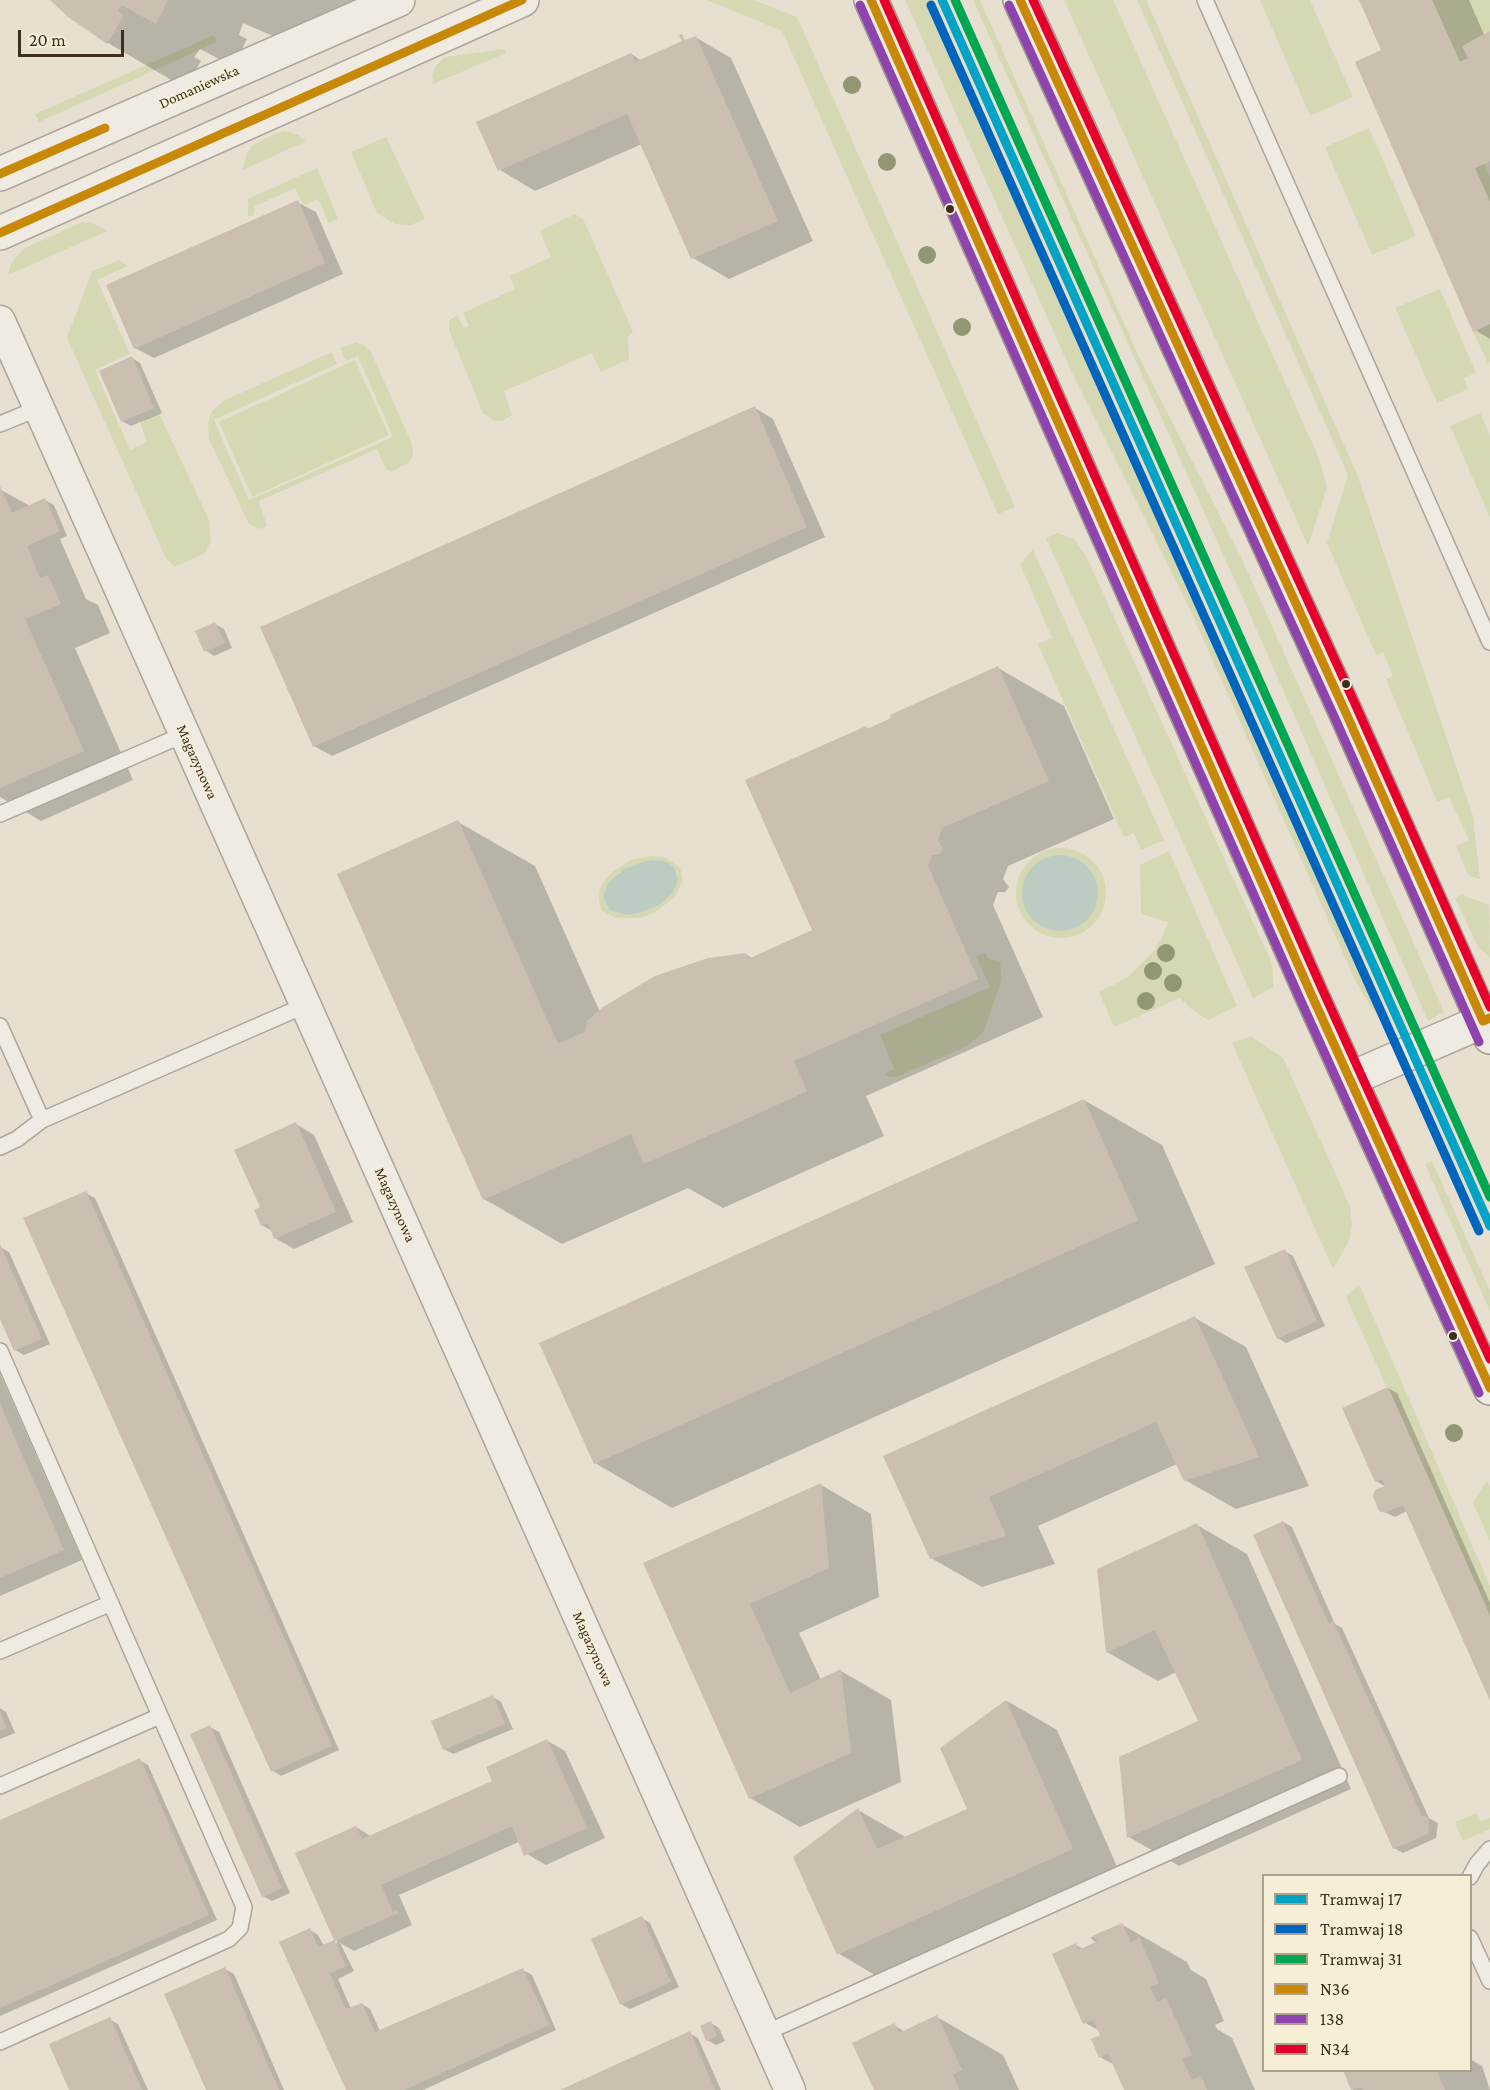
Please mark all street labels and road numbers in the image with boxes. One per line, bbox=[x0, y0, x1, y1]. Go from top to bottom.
street label: Domaniewska bbox=[156, 61, 242, 113]
street label: Magazynowa bbox=[172, 722, 222, 802]
street label: Magazynowa bbox=[370, 1165, 420, 1245]
street label: Magazynowa bbox=[568, 1609, 618, 1689]

